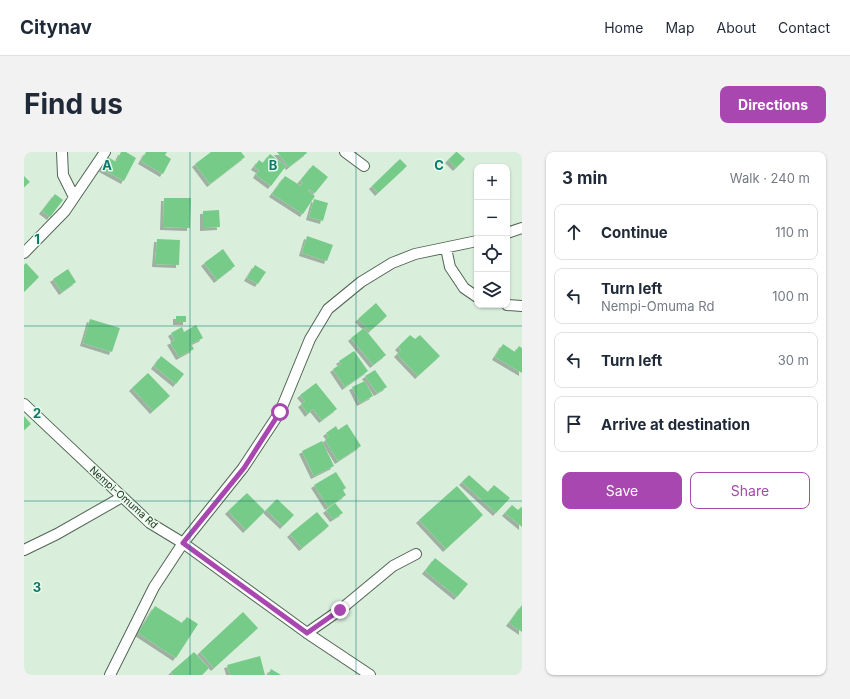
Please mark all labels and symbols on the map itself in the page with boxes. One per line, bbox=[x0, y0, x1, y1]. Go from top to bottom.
text: A bbox=[102, 157, 112, 173]
text: B bbox=[269, 157, 278, 173]
text: C bbox=[434, 157, 444, 173]
text: 1 bbox=[34, 231, 40, 247]
route start bbox=[271, 403, 289, 421]
text: 2 bbox=[33, 405, 41, 421]
street label: Nempi-Omuma Rd bbox=[88, 463, 160, 531]
text: 3 bbox=[33, 579, 41, 595]
route end bbox=[331, 601, 349, 619]

